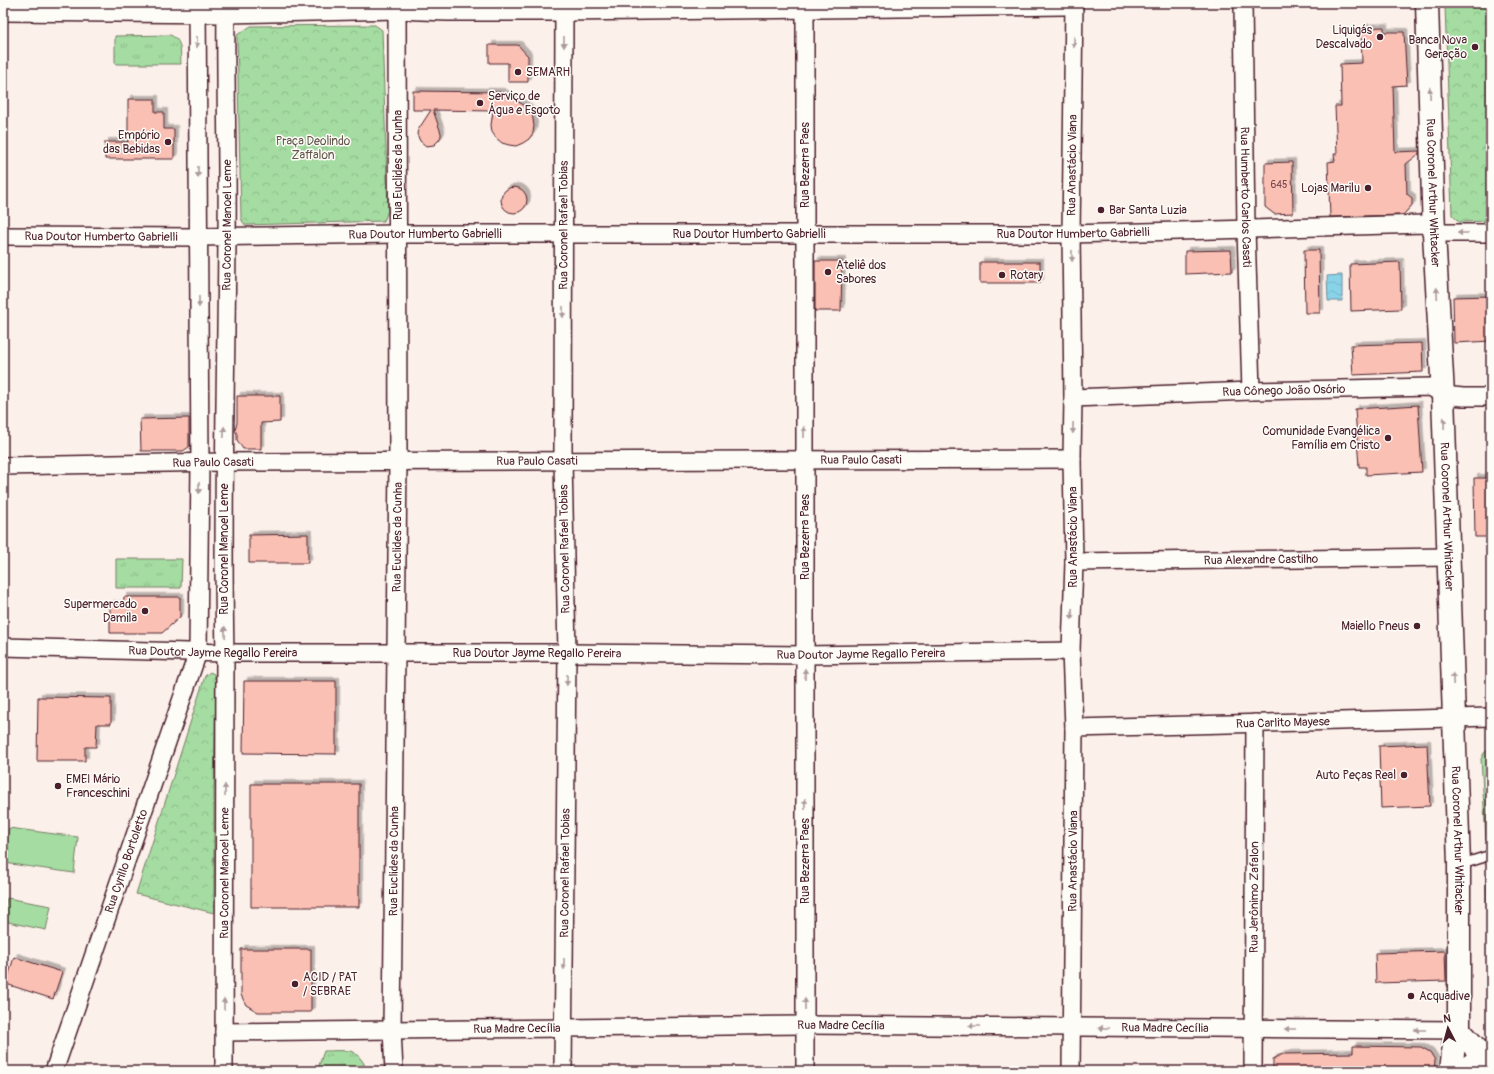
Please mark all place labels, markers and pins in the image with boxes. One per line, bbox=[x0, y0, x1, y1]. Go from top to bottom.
place label: Liquigás Descalvado bbox=[1316, 23, 1373, 52]
marker: Liquigás Descalvado bbox=[1375, 32, 1385, 42]
place label: Banca Nova Geração bbox=[1408, 33, 1468, 62]
marker: Banca Nova Geração bbox=[1470, 42, 1480, 52]
place label: SEMARH bbox=[526, 65, 571, 80]
marker: SEMARH bbox=[513, 67, 523, 77]
place label: Serviço de Água e Esgoto bbox=[488, 89, 561, 118]
marker: Serviço de Água e Esgoto bbox=[475, 98, 485, 108]
place label: Empório das Bebidas bbox=[103, 128, 161, 157]
marker: Empório das Bebidas bbox=[163, 137, 173, 147]
place label: Lojas Marilu bbox=[1301, 181, 1360, 196]
marker: Lojas Marilu bbox=[1363, 183, 1373, 193]
place label: Bar Santa Luzia bbox=[1109, 203, 1187, 218]
marker: Bar Santa Luzia bbox=[1096, 205, 1106, 215]
place label: Ateliê dos Sabores bbox=[836, 258, 887, 287]
marker: Ateliê dos Sabores bbox=[823, 267, 833, 277]
place label: Rotary bbox=[1010, 268, 1043, 283]
marker: Rotary bbox=[997, 270, 1007, 280]
place label: Comunidade Evangélica Família em Cristo bbox=[1262, 424, 1381, 453]
marker: Comunidade Evangélica Família em Cristo bbox=[1383, 433, 1393, 443]
place label: Supermercado Damila bbox=[63, 597, 138, 626]
marker: Supermercado Damila bbox=[140, 606, 150, 616]
place label: Maiello Pneus bbox=[1341, 619, 1410, 634]
marker: Maiello Pneus bbox=[1412, 621, 1422, 631]
place label: Auto Peças Real bbox=[1315, 768, 1396, 783]
marker: Auto Peças Real bbox=[1399, 770, 1409, 780]
place label: EMEI Mário Franceschini bbox=[66, 772, 130, 801]
marker: EMEI Mário Franceschini bbox=[53, 781, 63, 791]
place label: ACID / PAT / SEBRAE bbox=[303, 970, 358, 999]
marker: ACID / PAT / SEBRAE bbox=[290, 979, 300, 989]
place label: Acquadive bbox=[1419, 989, 1470, 1004]
marker: Acquadive bbox=[1406, 991, 1416, 1001]

